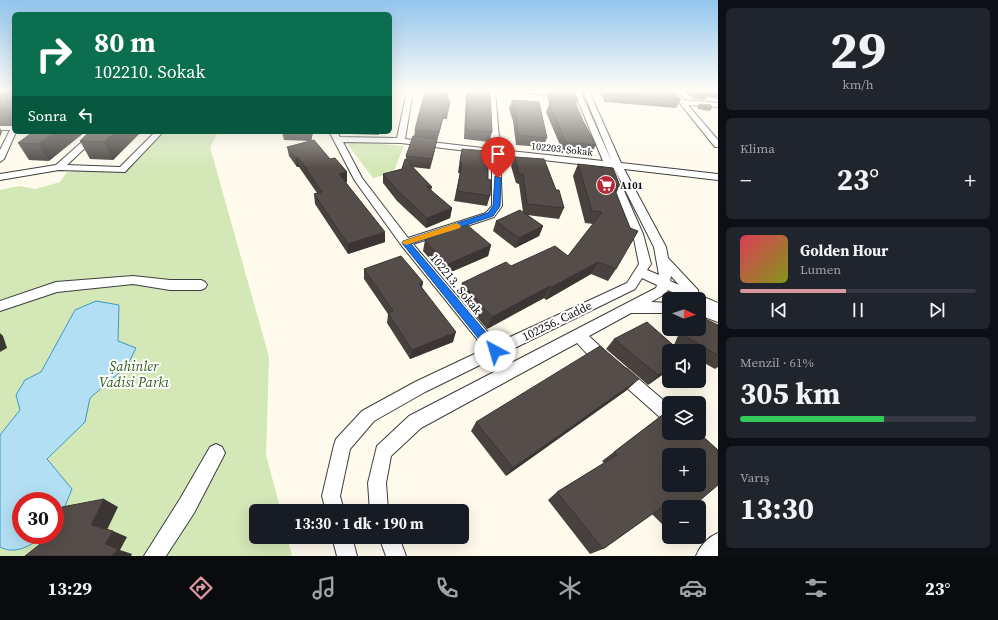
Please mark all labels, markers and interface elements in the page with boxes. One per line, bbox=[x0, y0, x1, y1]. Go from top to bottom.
text: 29 bbox=[830, 14, 886, 85]
text: 80 m bbox=[94, 23, 156, 61]
icon: right bbox=[28, 28, 80, 80]
text: 102210. Sokak bbox=[94, 59, 205, 84]
text: km/h bbox=[843, 76, 873, 93]
icon: left bbox=[75, 104, 97, 126]
text: Sonra bbox=[28, 105, 67, 126]
pin bbox=[481, 137, 515, 178]
street label: 102203. Sokak bbox=[531, 139, 594, 159]
text: Klima bbox=[740, 140, 775, 157]
icon: arrive bbox=[487, 143, 509, 165]
text: 23° bbox=[837, 159, 879, 200]
text: − bbox=[740, 165, 752, 195]
text: + bbox=[964, 165, 976, 195]
supermarket icon: A101 bbox=[595, 174, 617, 196]
place label: A101 bbox=[620, 179, 643, 192]
text: Golden Hour bbox=[800, 240, 888, 261]
street label: 102213. Sokak bbox=[426, 250, 486, 318]
text: Lumen bbox=[800, 261, 841, 278]
north arrow bbox=[662, 292, 706, 336]
map controls bbox=[662, 292, 706, 544]
street label: 102256. Cadde bbox=[519, 297, 595, 345]
icon: previous bbox=[768, 299, 790, 321]
icon: pause bbox=[847, 299, 869, 321]
icon: next bbox=[926, 299, 948, 321]
position arrow bbox=[474, 330, 516, 372]
button: sound bbox=[662, 344, 706, 388]
text: Menzil · 61% bbox=[740, 354, 814, 371]
park label: Şahinler Vadisi Parkı bbox=[99, 356, 170, 392]
text: 305 km bbox=[740, 373, 840, 414]
button: layers bbox=[662, 396, 706, 440]
button: + bbox=[662, 448, 706, 492]
text: Varış bbox=[740, 469, 769, 486]
text: 13:30 bbox=[740, 488, 814, 529]
speed limit sign: 30 bbox=[12, 492, 64, 544]
button: − bbox=[662, 500, 706, 544]
text: 13:30 · 1 dk · 190 m bbox=[294, 513, 424, 534]
icon: directions bbox=[187, 574, 215, 602]
icon: music bbox=[310, 574, 338, 602]
icon: phone bbox=[433, 574, 461, 602]
icon: climate bbox=[556, 574, 584, 602]
icon: car bbox=[679, 574, 707, 602]
icon: filters bbox=[802, 574, 830, 602]
text: 13:29 bbox=[48, 576, 92, 601]
text: 23° bbox=[925, 576, 950, 601]

